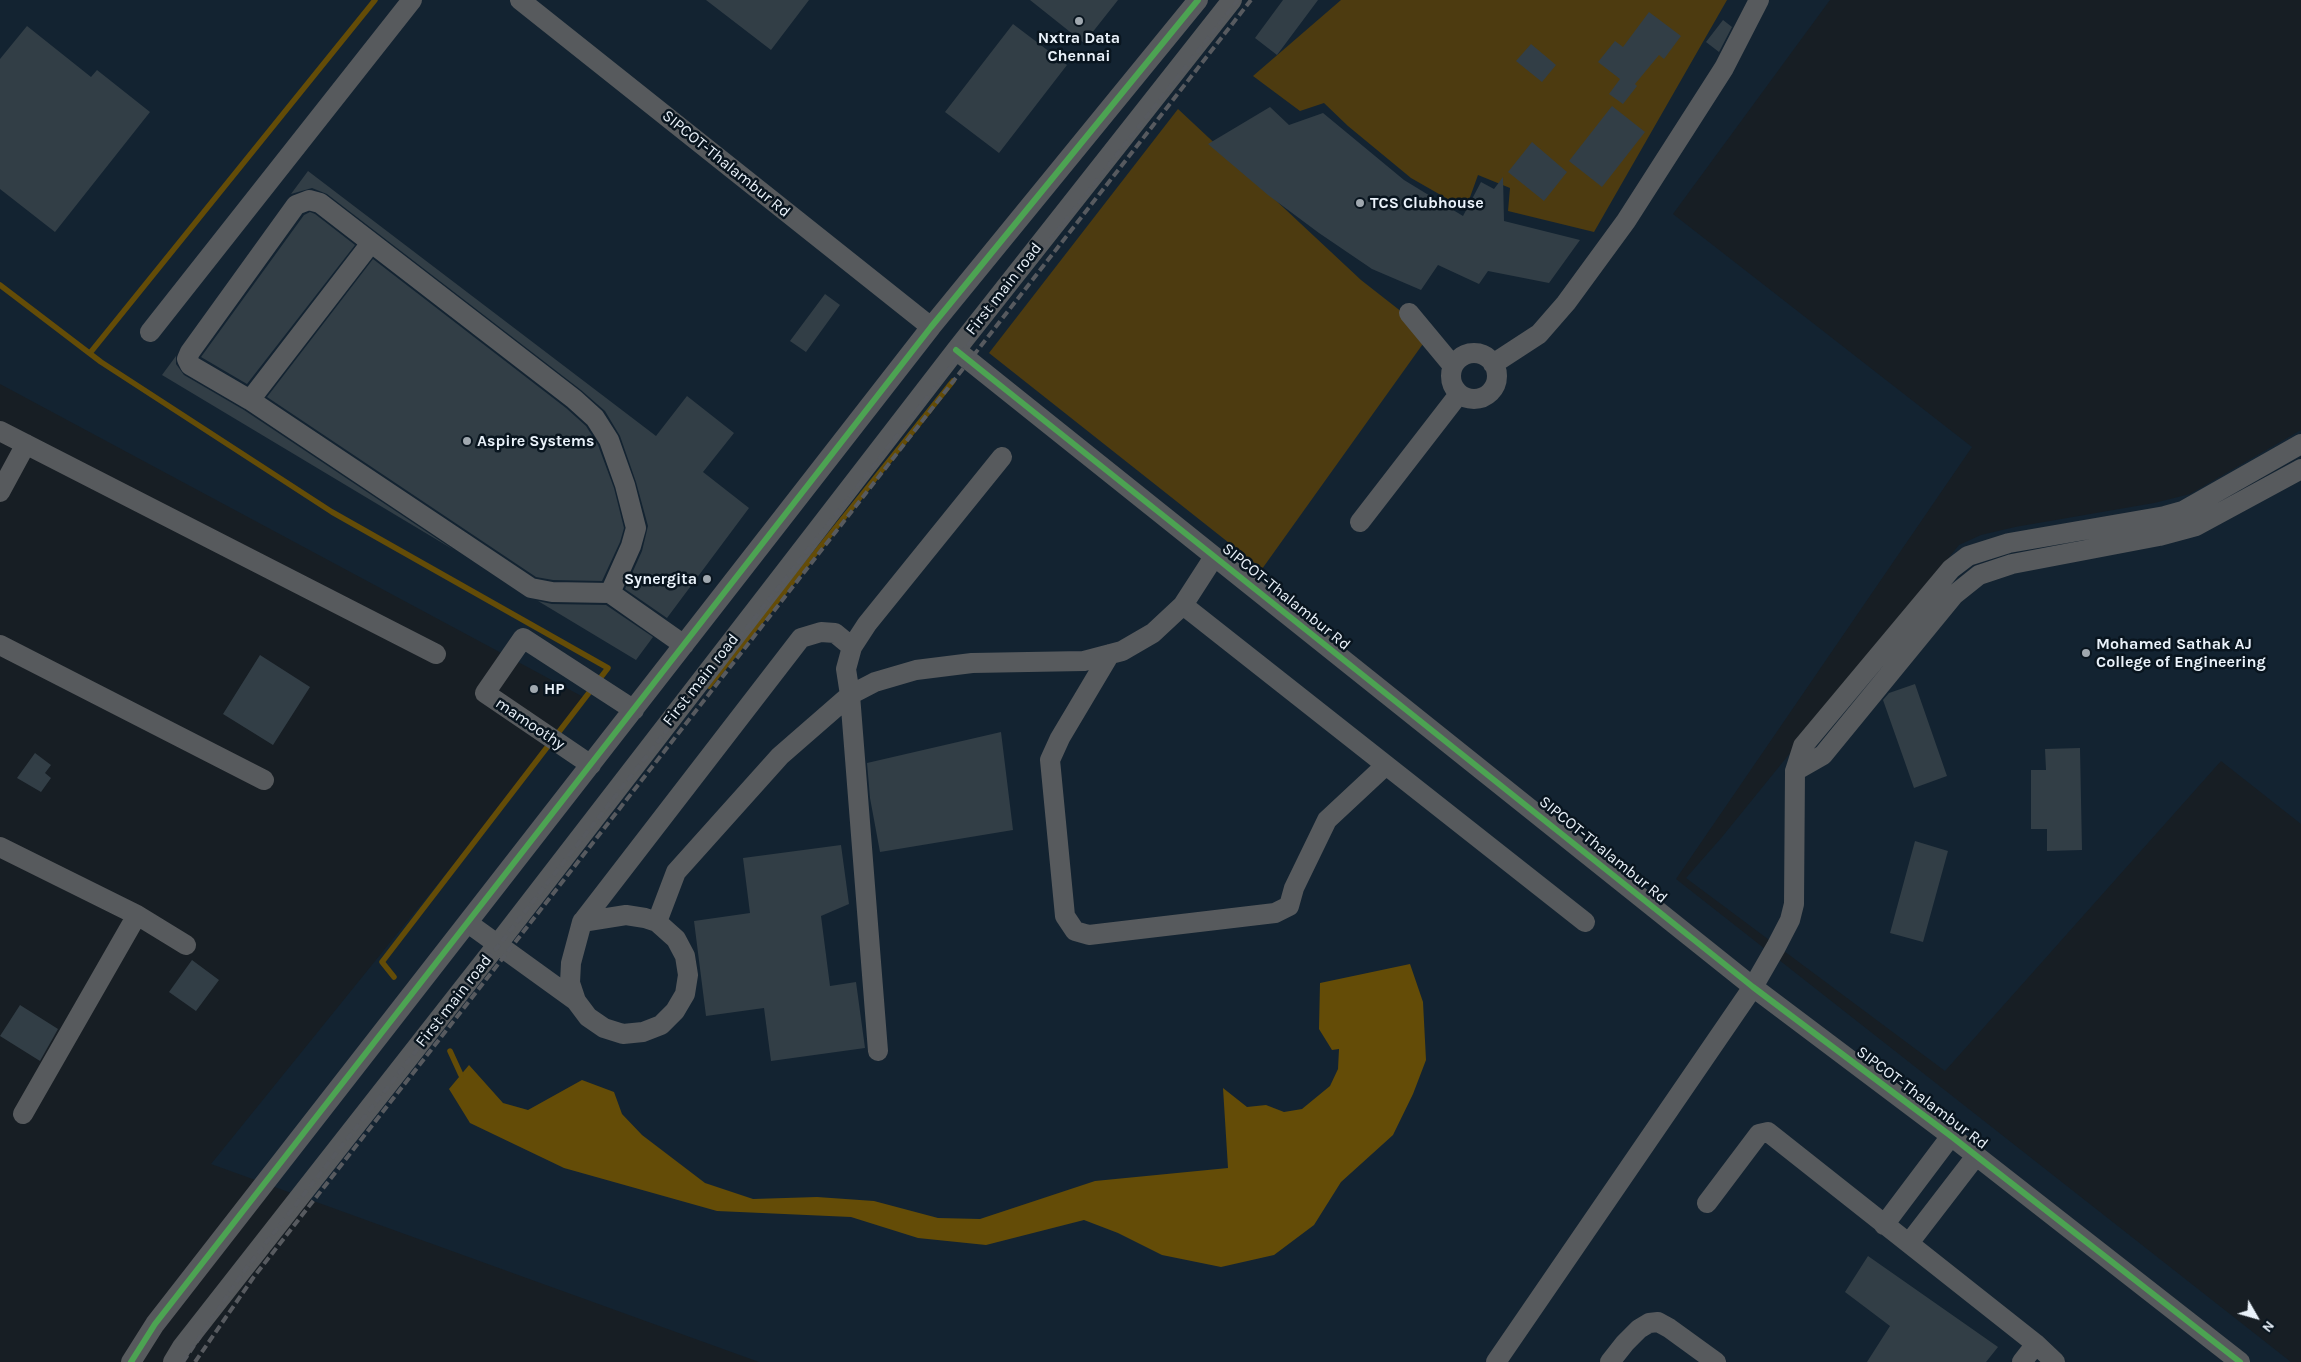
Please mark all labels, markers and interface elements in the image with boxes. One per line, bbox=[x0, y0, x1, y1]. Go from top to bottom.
marker: Nxtra Data Chennai bbox=[1073, 15, 1085, 27]
place label: Nxtra Data Chennai bbox=[1038, 28, 1120, 66]
street label: SIPCOT-Thalambur Rd bbox=[658, 106, 794, 222]
place label: TCS Clubhouse bbox=[1370, 193, 1484, 213]
marker: TCS Clubhouse bbox=[1354, 197, 1366, 209]
street label: First main road bbox=[962, 239, 1046, 339]
place label: Aspire Systems bbox=[477, 431, 594, 451]
marker: Aspire Systems bbox=[461, 435, 473, 447]
street label: SIPCOT-Thalambur Rd bbox=[1218, 539, 1354, 655]
place label: Synergita bbox=[624, 569, 697, 589]
marker: Synergita bbox=[701, 573, 713, 585]
street label: First main road bbox=[659, 630, 743, 730]
place label: Mohamed Sathak AJ College of Engineering bbox=[2096, 634, 2266, 672]
marker: Mohamed Sathak AJ College of Engineering bbox=[2080, 647, 2092, 659]
place label: HP bbox=[544, 679, 565, 699]
marker: HP bbox=[528, 683, 540, 695]
street label: mamoothy bbox=[492, 694, 568, 754]
street label: SIPCOT-Thalambur Rd bbox=[1535, 792, 1671, 908]
street label: First main road bbox=[412, 951, 496, 1051]
street label: SIPCOT-Thalambur Rd bbox=[1853, 1042, 1991, 1154]
north arrow bbox=[2231, 1292, 2281, 1342]
text: N bbox=[2258, 1317, 2278, 1336]

